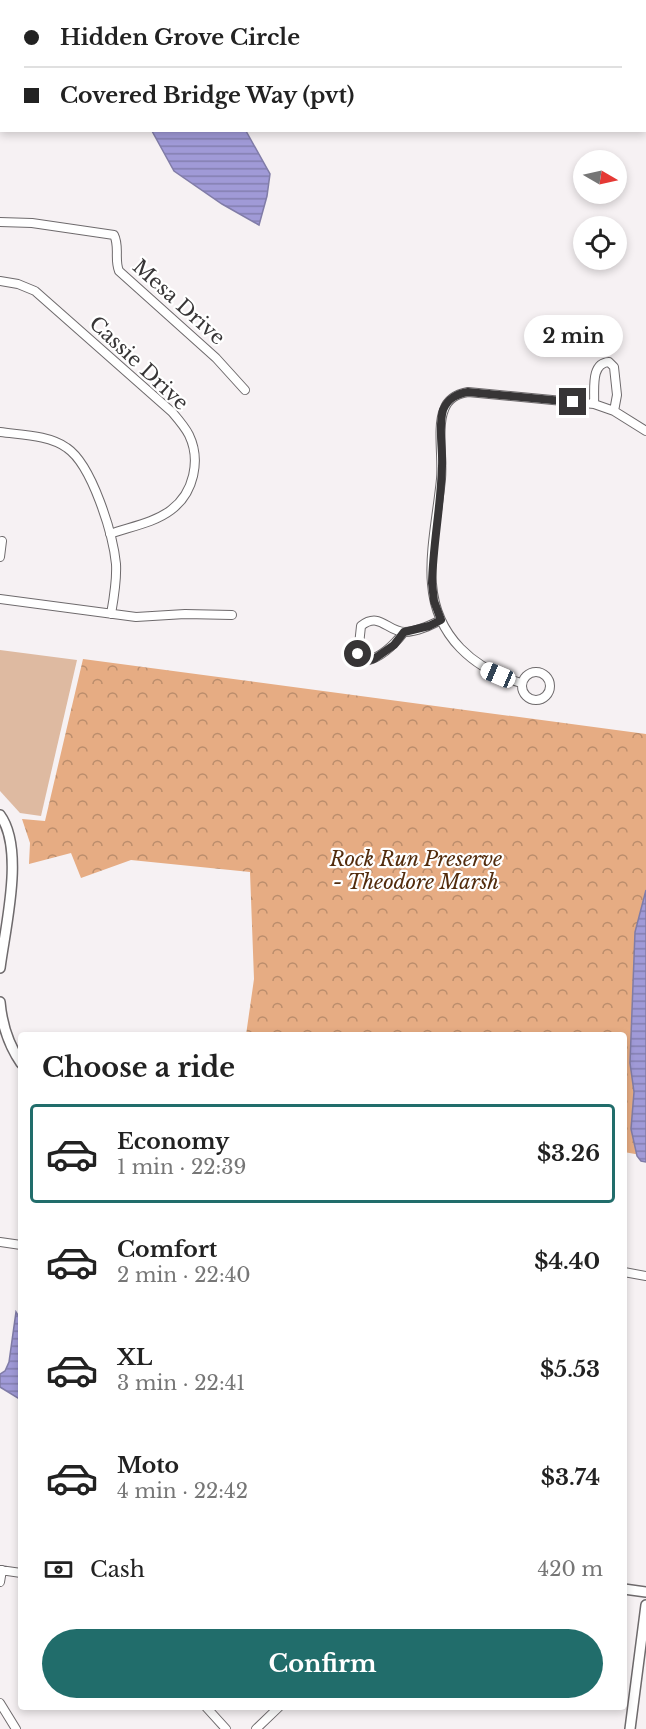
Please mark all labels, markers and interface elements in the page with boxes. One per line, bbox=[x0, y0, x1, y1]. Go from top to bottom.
text: Hidden Grove Circle bbox=[60, 24, 300, 51]
text: Covered Bridge Way (pvt) bbox=[60, 82, 354, 109]
north arrow bbox=[573, 150, 627, 204]
map controls bbox=[573, 150, 627, 270]
button: locate bbox=[573, 216, 627, 270]
street label: Mesa Drive bbox=[128, 254, 230, 350]
street label: Cassie Drive bbox=[85, 311, 193, 415]
callout: 2 min bbox=[524, 315, 622, 357]
text: 2 min bbox=[542, 324, 605, 348]
route end bbox=[559, 388, 586, 415]
route start bbox=[344, 640, 371, 667]
car bbox=[478, 660, 518, 690]
park label: Rock Run Preserve - Theodore Marsh bbox=[329, 847, 502, 894]
text: Choose a ride bbox=[42, 1051, 235, 1084]
icon: car bbox=[45, 1127, 99, 1181]
text: Economy bbox=[117, 1128, 229, 1155]
text: $3.26 bbox=[537, 1140, 600, 1167]
text: 1 min · 22:39 bbox=[117, 1155, 246, 1179]
icon: car bbox=[45, 1235, 99, 1289]
text: Comfort bbox=[117, 1236, 217, 1263]
text: $4.40 bbox=[534, 1248, 600, 1275]
text: 2 min · 22:40 bbox=[117, 1263, 251, 1287]
icon: car bbox=[45, 1343, 99, 1397]
text: XL bbox=[117, 1344, 152, 1371]
text: $5.53 bbox=[540, 1356, 600, 1383]
text: 3 min · 22:41 bbox=[117, 1371, 245, 1395]
icon: car bbox=[45, 1451, 99, 1505]
text: Moto bbox=[117, 1452, 179, 1479]
text: $3.74 bbox=[541, 1464, 600, 1491]
text: 4 min · 22:42 bbox=[117, 1479, 248, 1503]
icon: cash bbox=[42, 1553, 75, 1586]
text: Cash bbox=[90, 1556, 145, 1583]
text: 420 m bbox=[538, 1557, 603, 1581]
button: Confirm bbox=[42, 1629, 603, 1698]

